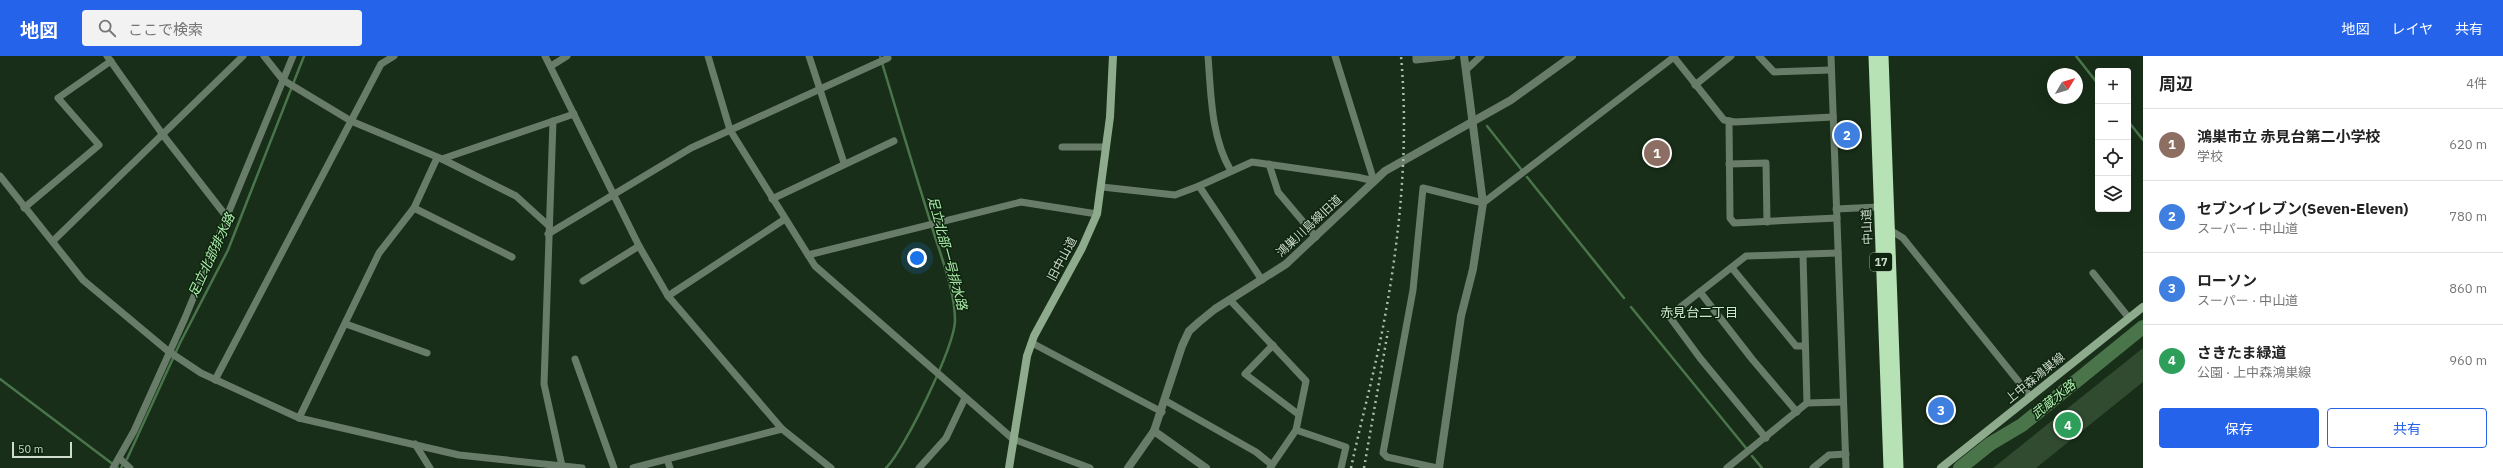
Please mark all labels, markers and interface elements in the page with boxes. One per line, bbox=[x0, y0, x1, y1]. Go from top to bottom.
search box bbox=[82, 10, 362, 46]
icon: search bbox=[96, 17, 118, 39]
text: 地図 bbox=[20, 18, 58, 42]
text: ここで検索 bbox=[128, 20, 203, 39]
text: 地図 bbox=[2341, 20, 2369, 38]
text: レイヤ bbox=[2391, 20, 2433, 38]
text: 共有 bbox=[2455, 20, 2483, 38]
north arrow bbox=[2047, 68, 2083, 104]
map controls bbox=[2095, 68, 2131, 212]
button: + bbox=[2095, 68, 2131, 104]
text: 周辺 bbox=[2159, 73, 2193, 95]
text: 4件 bbox=[2466, 75, 2487, 92]
button: − bbox=[2095, 104, 2131, 140]
pin: 2 bbox=[1834, 120, 1860, 150]
text: 鴻巣市立 赤見台第二小学校 bbox=[2197, 127, 2381, 146]
text: 1 bbox=[2168, 136, 2176, 153]
text: 620 m bbox=[2449, 136, 2487, 153]
pin: 1 bbox=[1644, 138, 1670, 168]
button: locate bbox=[2095, 140, 2131, 176]
text: 学校 bbox=[2197, 148, 2223, 165]
button: layers bbox=[2095, 176, 2131, 212]
street label: 鴻巣川島線旧道 bbox=[1273, 191, 1344, 260]
water label: 足立北部一号排水路 bbox=[924, 194, 971, 313]
text: セブンイレブン(Seven-Eleven) bbox=[2197, 199, 2408, 218]
text: 2 bbox=[2168, 208, 2176, 225]
text: 780 m bbox=[2449, 208, 2487, 225]
water label: 足立北部排水路 bbox=[185, 209, 239, 300]
street label: 中山道 bbox=[1858, 209, 1875, 245]
text: スーパー · 中山道 bbox=[2197, 220, 2298, 237]
street label: 旧中山道 bbox=[1044, 234, 1079, 283]
your location bbox=[907, 248, 927, 268]
road number: 17 bbox=[1870, 253, 1892, 271]
text: ローソン bbox=[2197, 271, 2257, 290]
text: 3 bbox=[2168, 280, 2176, 297]
text: 860 m bbox=[2449, 280, 2487, 297]
text: スーパー · 中山道 bbox=[2197, 292, 2298, 309]
district label: 赤見台二丁目 bbox=[1660, 304, 1738, 321]
text: さきたま緑道 bbox=[2197, 343, 2287, 362]
street label: 上中森鴻巣線 bbox=[2002, 349, 2067, 406]
text: 4 bbox=[2168, 352, 2176, 369]
text: 960 m bbox=[2449, 352, 2487, 369]
text: 公園 · 上中森鴻巣線 bbox=[2197, 364, 2311, 381]
water label: 武蔵水路 bbox=[2028, 376, 2080, 422]
pin: 3 bbox=[1928, 395, 1954, 425]
button: 保存 bbox=[2159, 408, 2319, 448]
button: 共有 bbox=[2327, 408, 2487, 448]
pin: 4 bbox=[2055, 410, 2081, 440]
scale bar bbox=[12, 440, 72, 459]
text: 50 m bbox=[18, 442, 43, 456]

